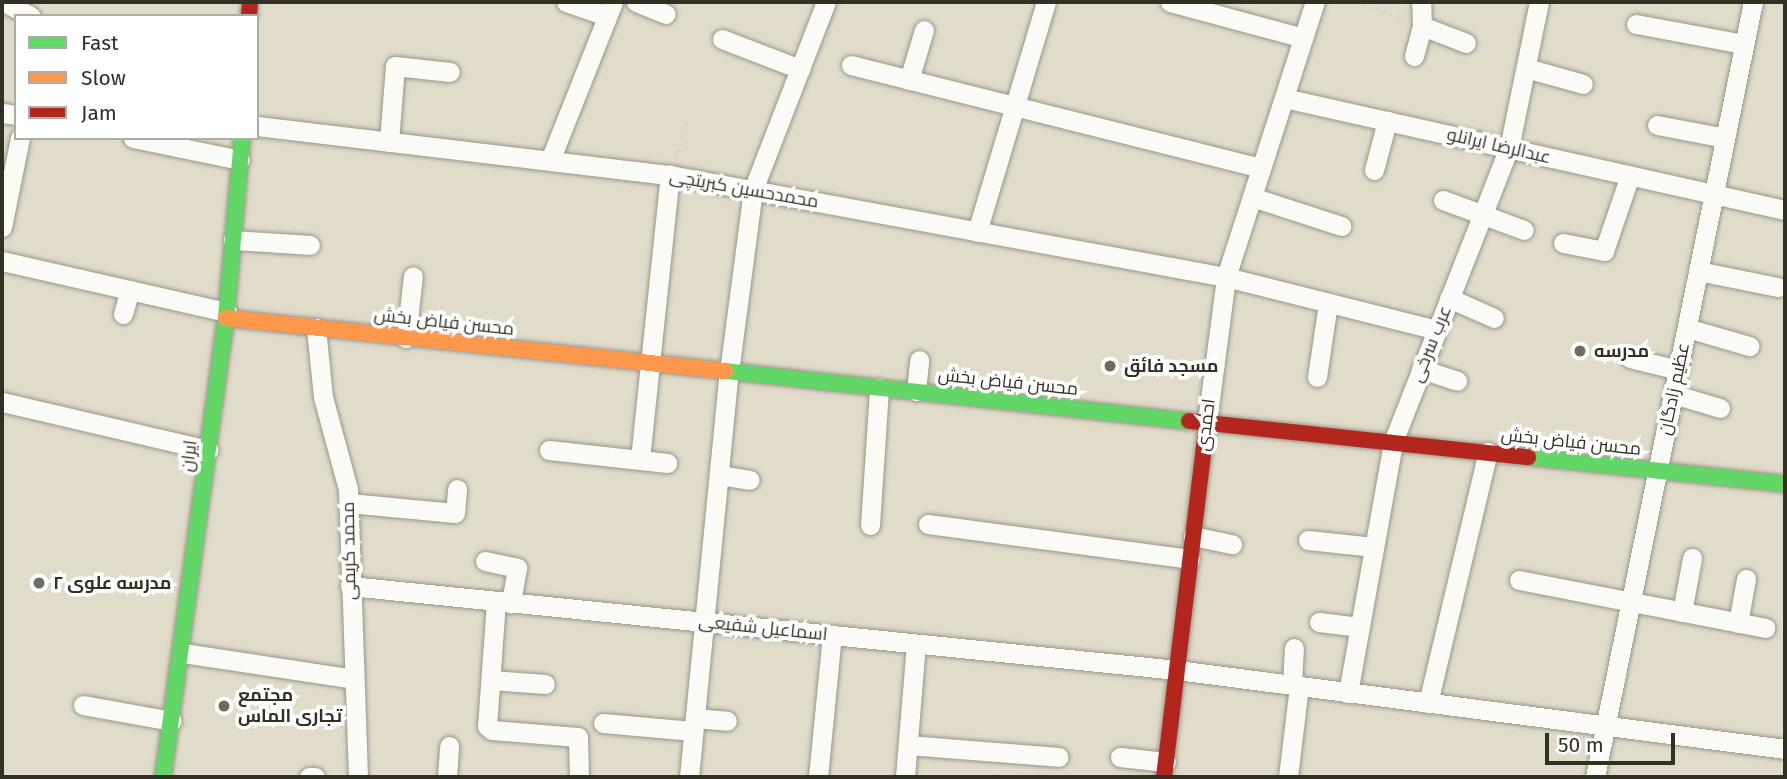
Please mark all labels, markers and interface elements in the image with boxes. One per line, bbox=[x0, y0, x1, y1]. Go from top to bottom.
legend bbox=[14, 14, 259, 140]
text: Fast bbox=[81, 30, 119, 56]
text: Slow bbox=[81, 65, 126, 91]
text: Jam bbox=[81, 100, 117, 126]
street label: عبدالرضا ایرانلو bbox=[1445, 124, 1553, 168]
street label: محمدحسین کبریتچی bbox=[668, 165, 820, 213]
street label: عرب سرخی bbox=[1406, 302, 1456, 386]
street label: محسن فیاض بخش bbox=[373, 304, 515, 340]
place label: مدرسه bbox=[1594, 340, 1649, 362]
street label: عظیم زادگان bbox=[1654, 341, 1694, 437]
marker: مدرسه bbox=[1572, 343, 1588, 359]
place label: مسجد فائق bbox=[1124, 355, 1218, 377]
marker: مسجد فائق bbox=[1102, 358, 1118, 374]
street label: محسن فیاض بخش bbox=[937, 364, 1079, 400]
street label: احمدی bbox=[1192, 398, 1220, 452]
street label: محسن فیاض بخش bbox=[1500, 424, 1642, 460]
street label: ایران bbox=[176, 439, 202, 473]
street label: محمد کریمی bbox=[337, 502, 361, 600]
place label: مدرسه علوی ۲ bbox=[53, 572, 172, 594]
marker: مدرسه علوی ۲ bbox=[31, 575, 47, 591]
street label: اسماعیل شفیعی bbox=[697, 610, 829, 646]
place label: مجتمع تجاری الماس bbox=[238, 685, 342, 728]
marker: مجتمع تجاری الماس bbox=[216, 698, 232, 714]
scale bar bbox=[1549, 720, 1678, 764]
text: 50 m bbox=[1558, 732, 1604, 758]

